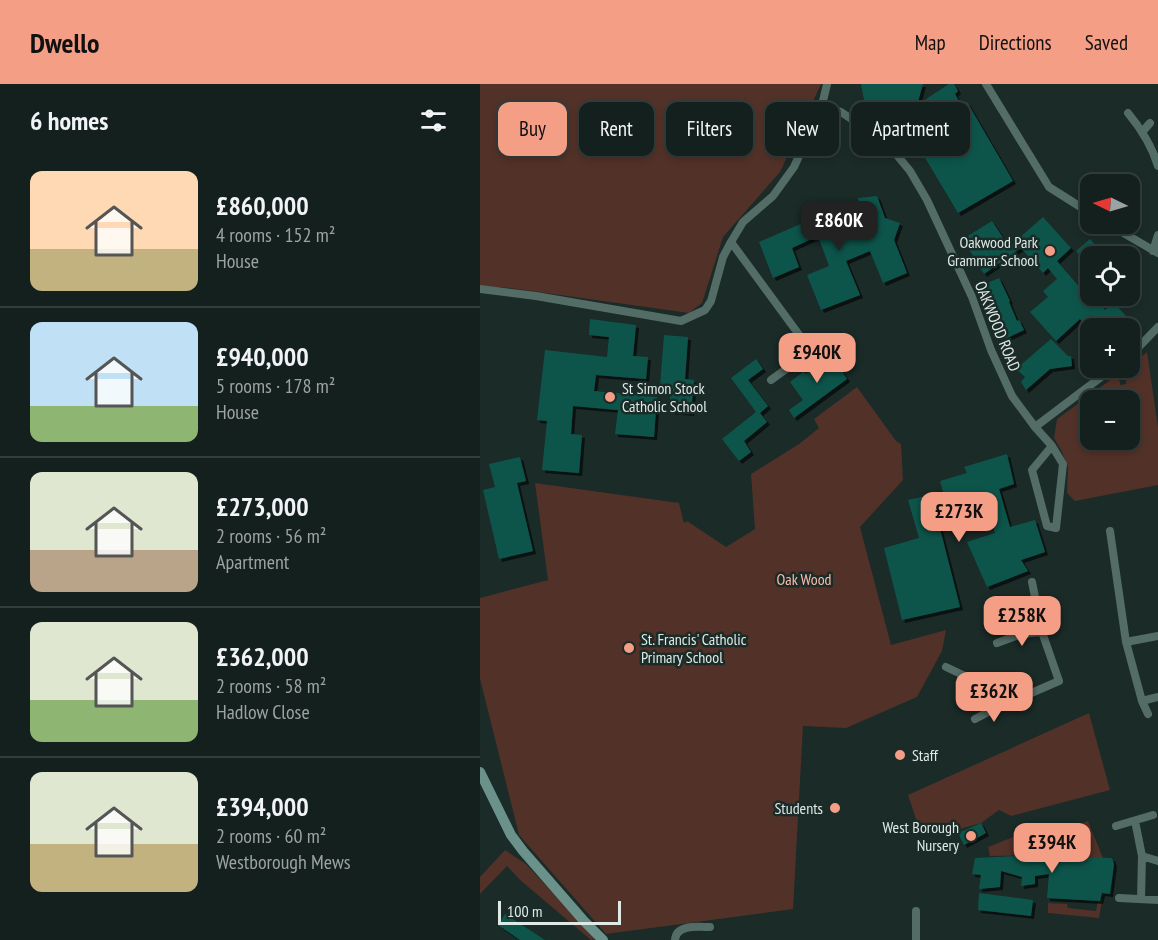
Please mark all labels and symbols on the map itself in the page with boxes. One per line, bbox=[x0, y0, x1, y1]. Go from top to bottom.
north arrow bbox=[1080, 174, 1140, 234]
pin: £860K bbox=[797, 201, 881, 252]
place label: Oakwood Park Grammar School bbox=[947, 232, 1039, 270]
marker: Oakwood Park Grammar School bbox=[1043, 244, 1057, 258]
street label: OAKWOOD ROAD bbox=[971, 278, 1025, 374]
pin: £940K bbox=[775, 333, 859, 384]
place label: St Simon Stock Catholic School bbox=[622, 378, 707, 416]
marker: St Simon Stock Catholic School bbox=[603, 390, 617, 404]
pin: £273K bbox=[917, 492, 1001, 543]
park label: Oak Wood bbox=[776, 569, 832, 589]
pin: £258K bbox=[980, 596, 1064, 647]
place label: St. Francis' Catholic Primary School bbox=[641, 629, 747, 667]
marker: St. Francis' Catholic Primary School bbox=[622, 641, 636, 655]
pin: £362K bbox=[952, 672, 1036, 723]
place label: Staff bbox=[912, 745, 939, 765]
marker: Staff bbox=[893, 748, 907, 762]
place label: Students bbox=[774, 798, 823, 818]
marker: Students bbox=[828, 801, 842, 815]
place label: West Borough Nursery bbox=[882, 817, 959, 855]
pin: £394K bbox=[1010, 823, 1094, 874]
marker: West Borough Nursery bbox=[964, 829, 978, 843]
scale bar bbox=[498, 898, 621, 926]

